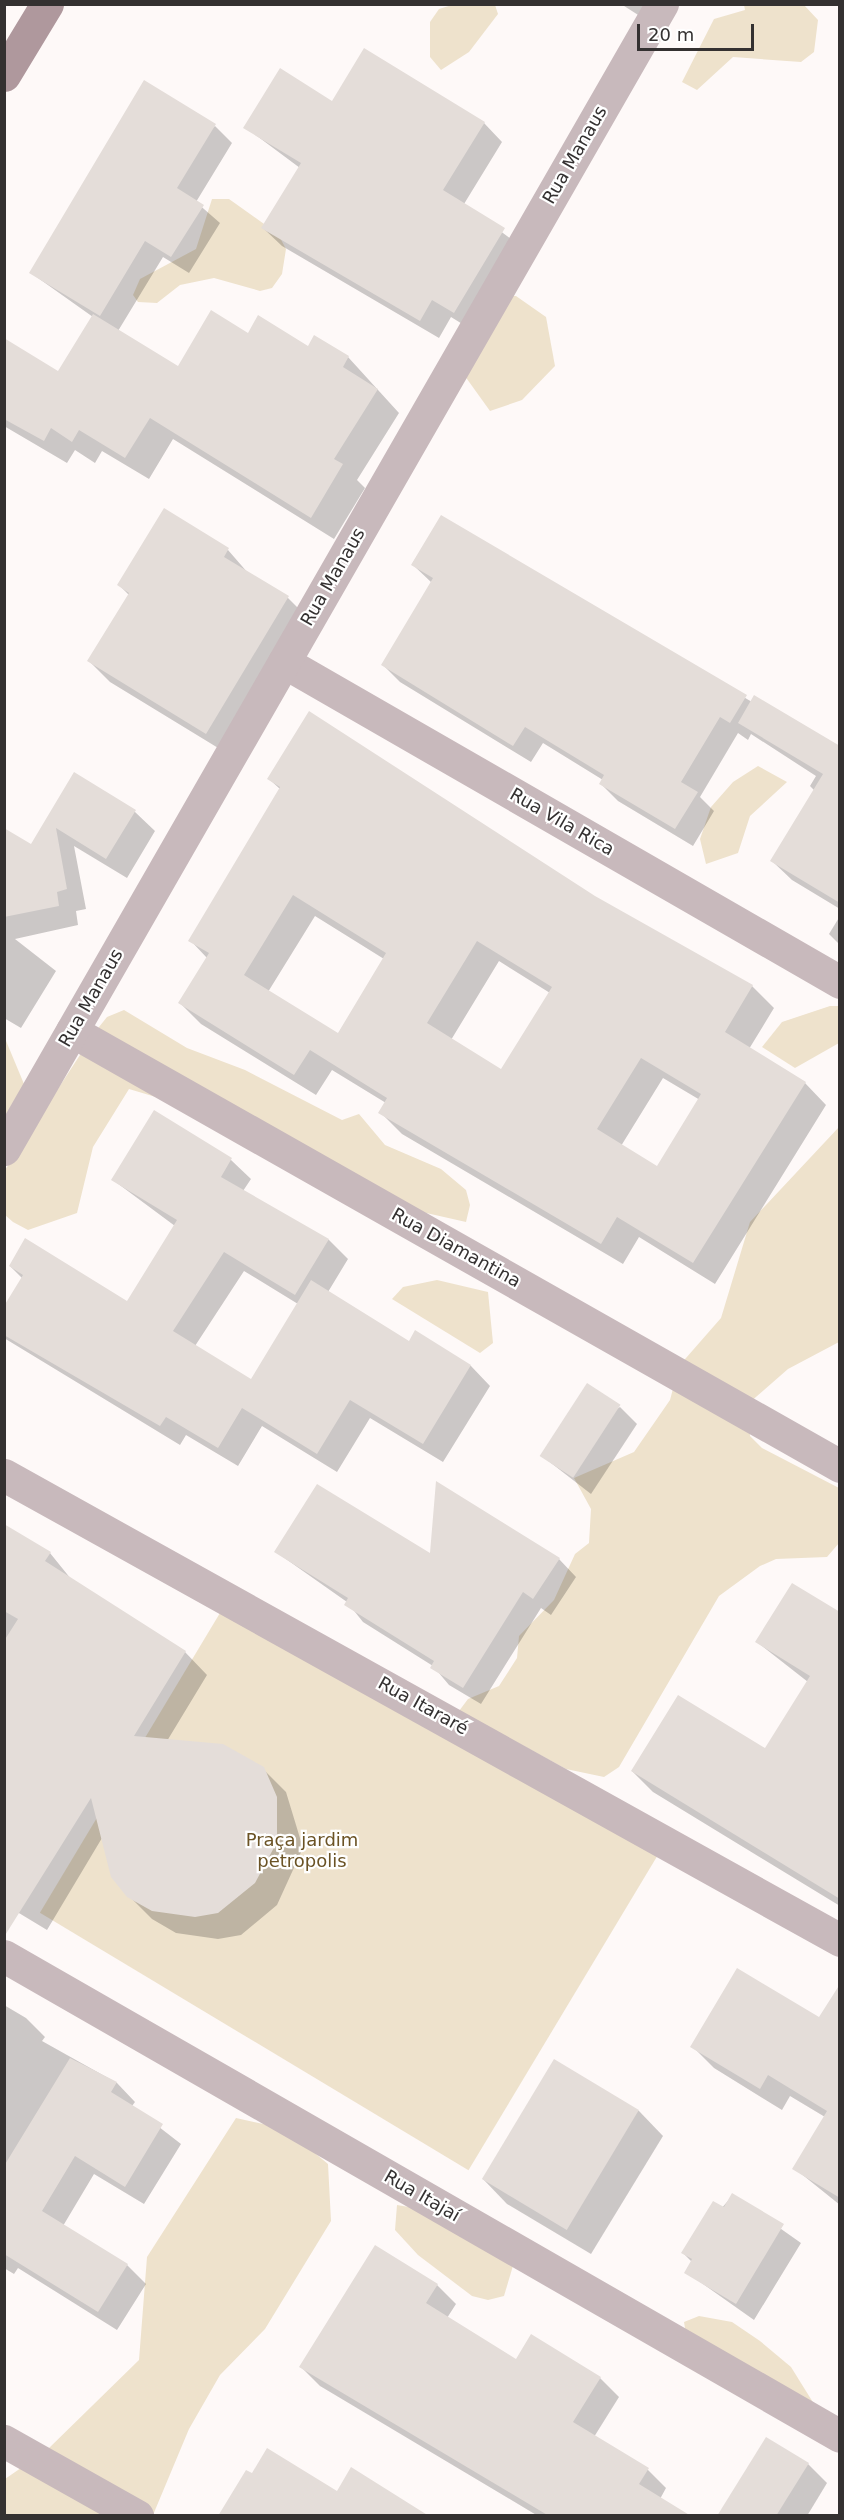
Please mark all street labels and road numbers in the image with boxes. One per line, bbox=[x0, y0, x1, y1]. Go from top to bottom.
street label: Rua Manaus bbox=[538, 102, 612, 208]
street label: Rua Manaus bbox=[296, 524, 370, 630]
street label: Rua Vila Rica bbox=[506, 783, 618, 861]
street label: Rua Manaus bbox=[54, 945, 128, 1051]
street label: Rua Diamantina bbox=[388, 1204, 524, 1292]
street label: Rua Itararé bbox=[374, 1672, 472, 1740]
street label: Rua Itajaí bbox=[380, 2166, 464, 2226]

